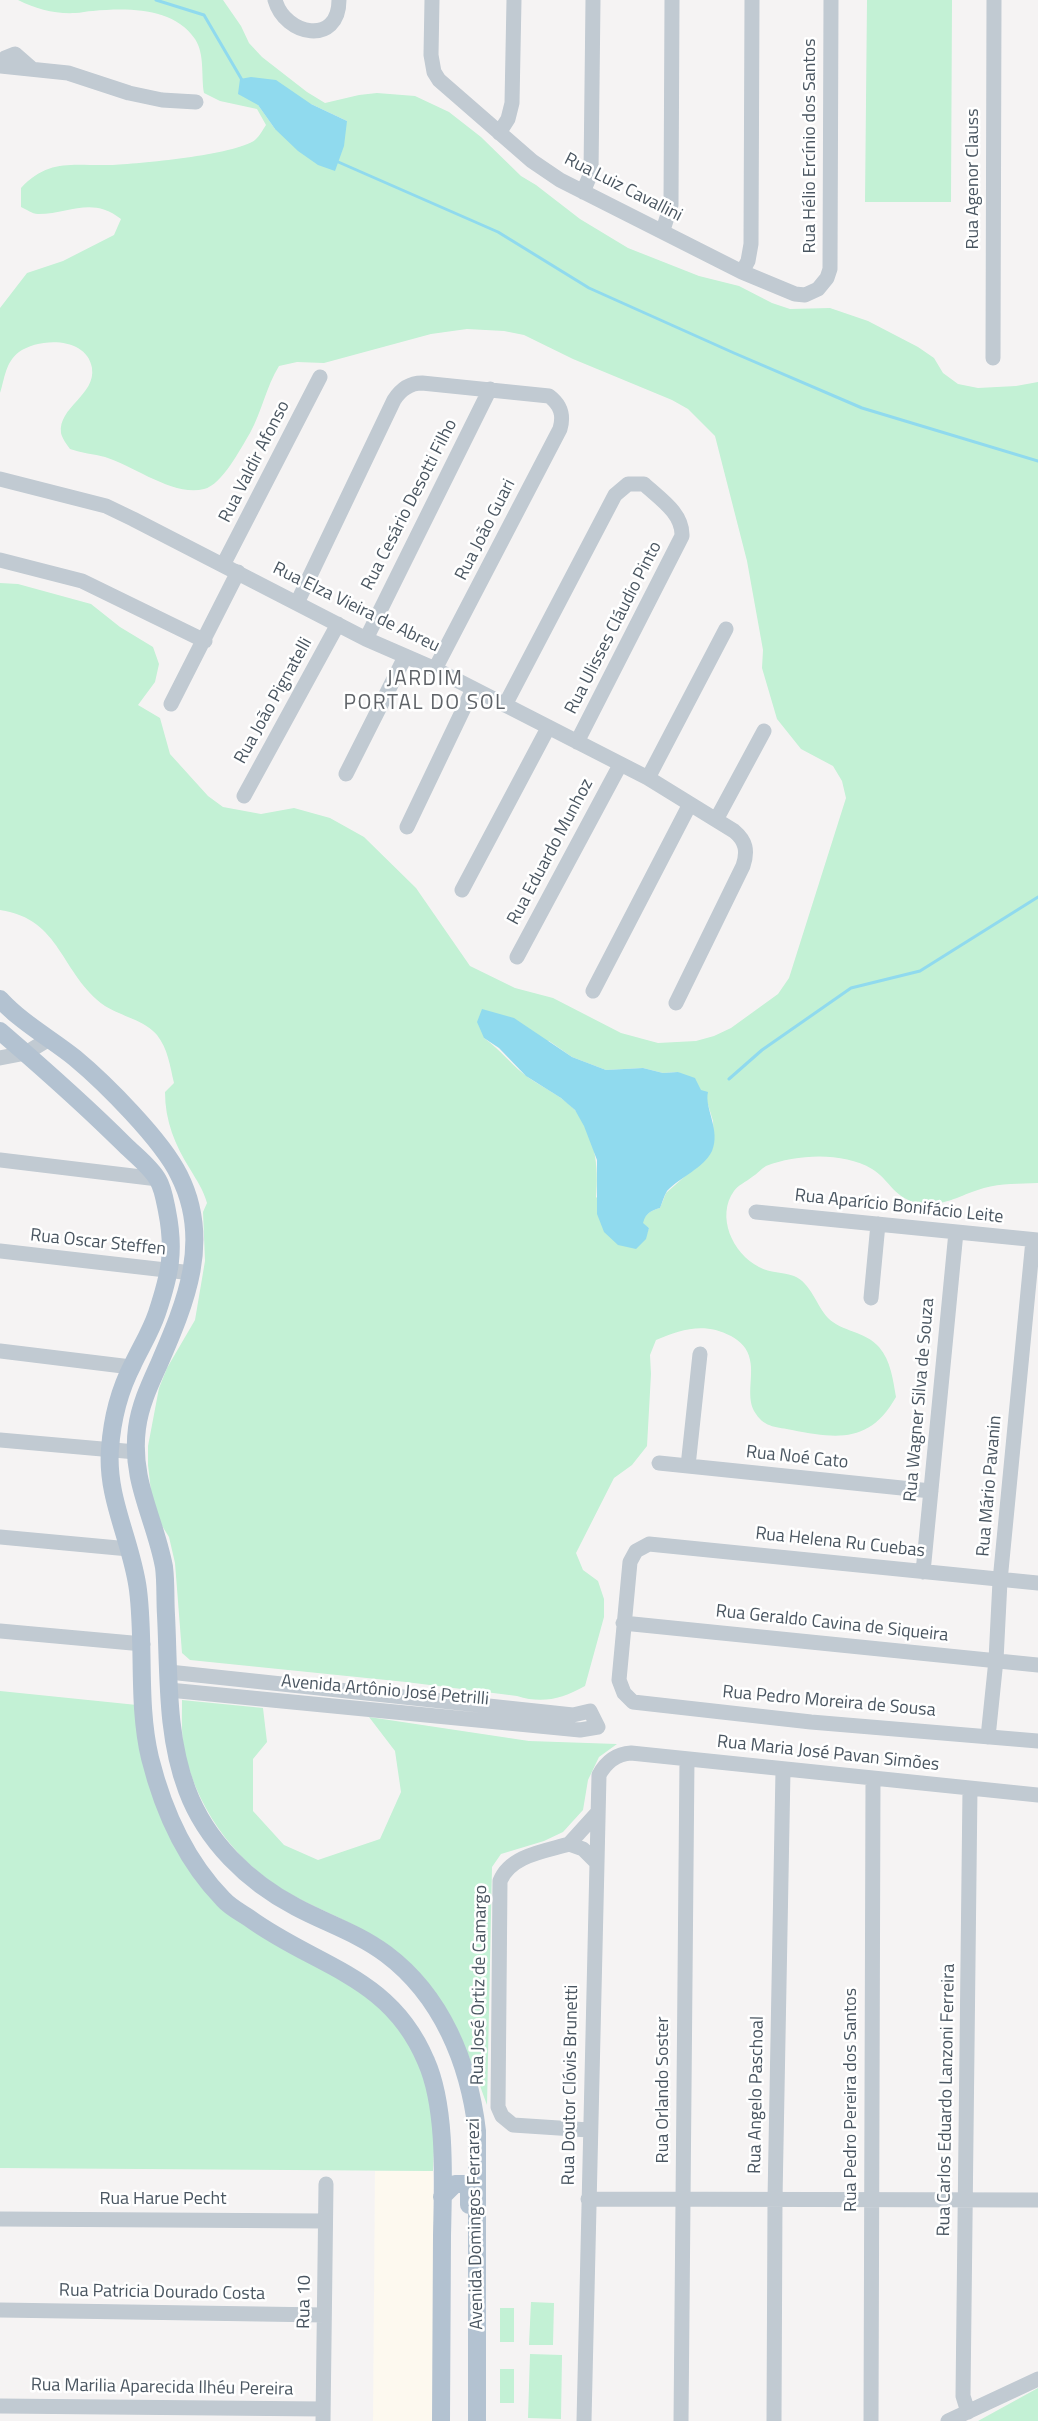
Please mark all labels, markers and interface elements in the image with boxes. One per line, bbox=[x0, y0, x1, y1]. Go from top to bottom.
street label: Rua Hélio Ercínio dos Santos bbox=[800, 38, 822, 254]
street label: Rua Agenor Clauss bbox=[963, 108, 985, 250]
street label: Rua Luiz Cavallini bbox=[560, 149, 686, 227]
street label: Rua Valdir Afonso bbox=[215, 397, 295, 527]
street label: Rua Cesário Desotti Filho bbox=[357, 416, 463, 594]
street label: Rua João Guari bbox=[451, 476, 521, 584]
street label: Rua Ulisses Cláudio Pinto bbox=[561, 538, 667, 718]
street label: Rua Elza Vieira de Abreu bbox=[269, 558, 443, 658]
street label: Rua João Pignatelli bbox=[230, 634, 318, 768]
district label: JARDIM PORTAL DO SOL bbox=[343, 667, 507, 717]
street label: Rua Eduardo Munhoz bbox=[503, 775, 599, 929]
street label: Rua Aparício Bonifácio Leite bbox=[794, 1185, 1004, 1229]
street label: Rua Oscar Steffen bbox=[29, 1225, 167, 1261]
street label: Rua Wagner Silva de Souza bbox=[900, 1297, 940, 1503]
street label: Rua Mário Pavanin bbox=[973, 1414, 1007, 1558]
street label: Rua Noé Cato bbox=[745, 1442, 849, 1474]
street label: Rua Helena Ru Cuebas bbox=[754, 1523, 926, 1563]
street label: Rua Geraldo Cavina de Siqueira bbox=[715, 1601, 949, 1647]
street label: Avenida Artônio José Petrilli bbox=[280, 1671, 490, 1711]
street label: Rua Pedro Moreira de Sousa bbox=[722, 1682, 936, 1722]
street label: Rua Maria José Pavan Simões bbox=[716, 1732, 940, 1776]
street label: Rua José Ortiz de Camargo bbox=[467, 1885, 493, 2085]
street label: Rua Carlos Eduardo Lanzoni Ferreira bbox=[934, 1963, 960, 2237]
street label: Rua Doutor Clóvis Brunetti bbox=[558, 1985, 584, 2185]
street label: Rua Pedro Pereira dos Santos bbox=[841, 1988, 863, 2212]
street label: Rua Angelo Paschoal bbox=[745, 2016, 769, 2174]
street label: Rua Orlando Soster bbox=[653, 2017, 675, 2163]
street label: Avenida Domingos Ferrarezi bbox=[463, 2118, 489, 2330]
street label: Rua Harue Pecht bbox=[99, 2189, 227, 2211]
street label: Rua 10 bbox=[294, 2275, 316, 2329]
street label: Rua Patricia Dourado Costa bbox=[59, 2280, 265, 2306]
street label: Rua Marilia Aparecida Ilhéu Pereira bbox=[31, 2375, 293, 2401]

